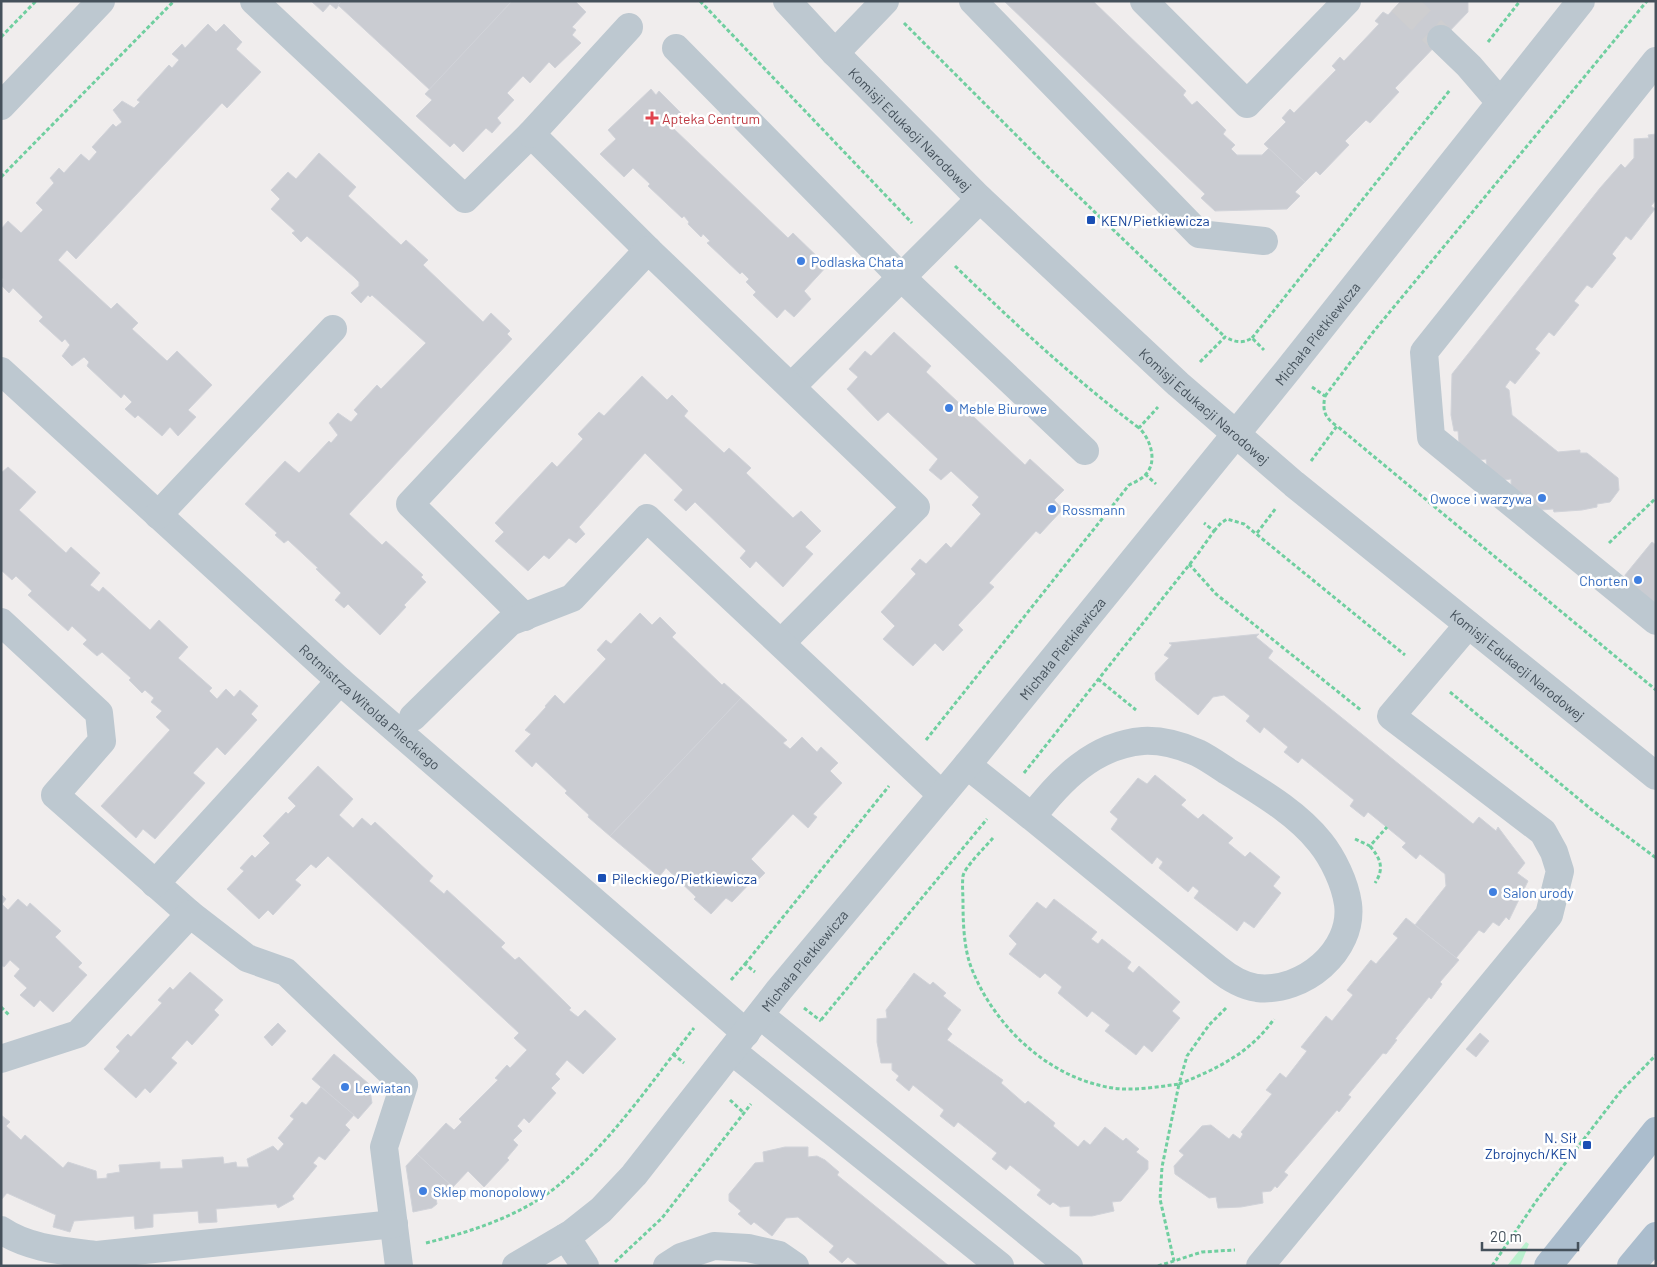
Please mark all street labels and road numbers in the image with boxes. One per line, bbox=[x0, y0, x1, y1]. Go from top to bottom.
street label: Komisji Edukacji Narodowej bbox=[845, 64, 976, 195]
street label: Michała Pietkiewicza bbox=[1271, 278, 1363, 388]
street label: Komisji Edukacji Narodowej bbox=[1136, 344, 1273, 468]
street label: Michała Pietkiewicza bbox=[1015, 593, 1109, 703]
street label: Komisji Edukacji Narodowej bbox=[1447, 605, 1588, 724]
street label: Rotmistrza Witolda Pileckiego bbox=[296, 640, 444, 773]
street label: Michała Pietkiewicza bbox=[757, 906, 851, 1015]

